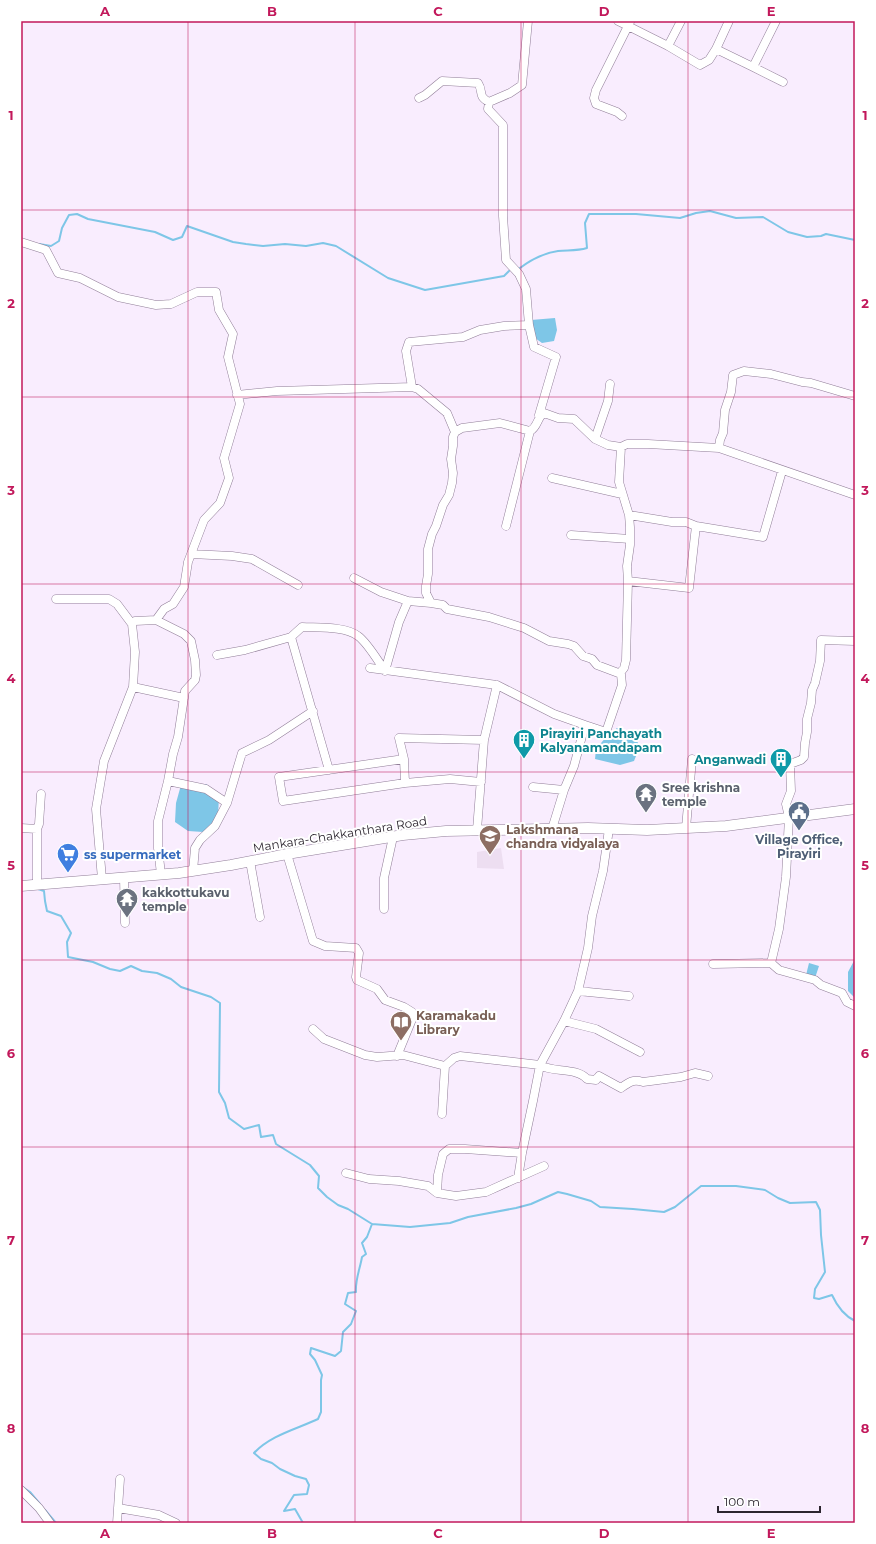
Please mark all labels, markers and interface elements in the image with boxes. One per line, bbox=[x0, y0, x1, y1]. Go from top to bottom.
text: A bbox=[99, 3, 111, 19]
text: B bbox=[267, 3, 277, 19]
text: C bbox=[433, 3, 443, 19]
text: D bbox=[599, 3, 610, 19]
text: E bbox=[767, 3, 776, 19]
text: 1 bbox=[8, 107, 14, 123]
text: 1 bbox=[862, 107, 868, 123]
text: 2 bbox=[7, 295, 15, 311]
text: 2 bbox=[861, 295, 869, 311]
text: 3 bbox=[6, 482, 15, 498]
text: 3 bbox=[860, 482, 869, 498]
text: 4 bbox=[7, 670, 16, 686]
text: 4 bbox=[861, 670, 870, 686]
place label: Pirayiri Panchayath Kalyanamandapam bbox=[540, 726, 662, 755]
building icon: Pirayiri Panchayath Kalyanamandapam bbox=[511, 727, 537, 760]
building icon: Anganwadi bbox=[768, 746, 794, 779]
place label: Anganwadi bbox=[693, 752, 766, 767]
place label: Sree krishna temple bbox=[662, 780, 740, 809]
temple icon: Sree krishna temple bbox=[633, 781, 659, 814]
public building icon: Village Office, Pirayiri bbox=[786, 799, 812, 832]
street label: Mankara-Chakkanthara Road bbox=[252, 813, 428, 855]
place label: Lakshmana chandra vidyalaya bbox=[506, 822, 620, 851]
school or university icon: Lakshmana chandra vidyalaya bbox=[477, 823, 503, 856]
place label: Village Office, Pirayiri bbox=[754, 832, 843, 861]
supermarket icon: ss supermarket bbox=[55, 841, 81, 874]
place label: ss supermarket bbox=[84, 847, 182, 862]
text: 5 bbox=[7, 857, 15, 873]
text: 5 bbox=[861, 857, 869, 873]
place label: kakkottukavu temple bbox=[142, 885, 229, 914]
temple icon: kakkottukavu temple bbox=[114, 886, 140, 919]
place label: Karamakadu Library bbox=[416, 1008, 496, 1037]
library icon: Karamakadu Library bbox=[388, 1009, 414, 1042]
text: 6 bbox=[7, 1045, 16, 1061]
text: 6 bbox=[861, 1045, 870, 1061]
text: 7 bbox=[7, 1232, 15, 1248]
text: 7 bbox=[861, 1232, 869, 1248]
text: 8 bbox=[7, 1420, 16, 1436]
text: 8 bbox=[861, 1420, 870, 1436]
scale bar bbox=[718, 1488, 820, 1514]
text: 100 m bbox=[724, 1494, 760, 1509]
text: A bbox=[99, 1525, 111, 1541]
text: B bbox=[267, 1525, 277, 1541]
text: C bbox=[433, 1525, 443, 1541]
text: D bbox=[599, 1525, 610, 1541]
text: E bbox=[767, 1525, 776, 1541]

